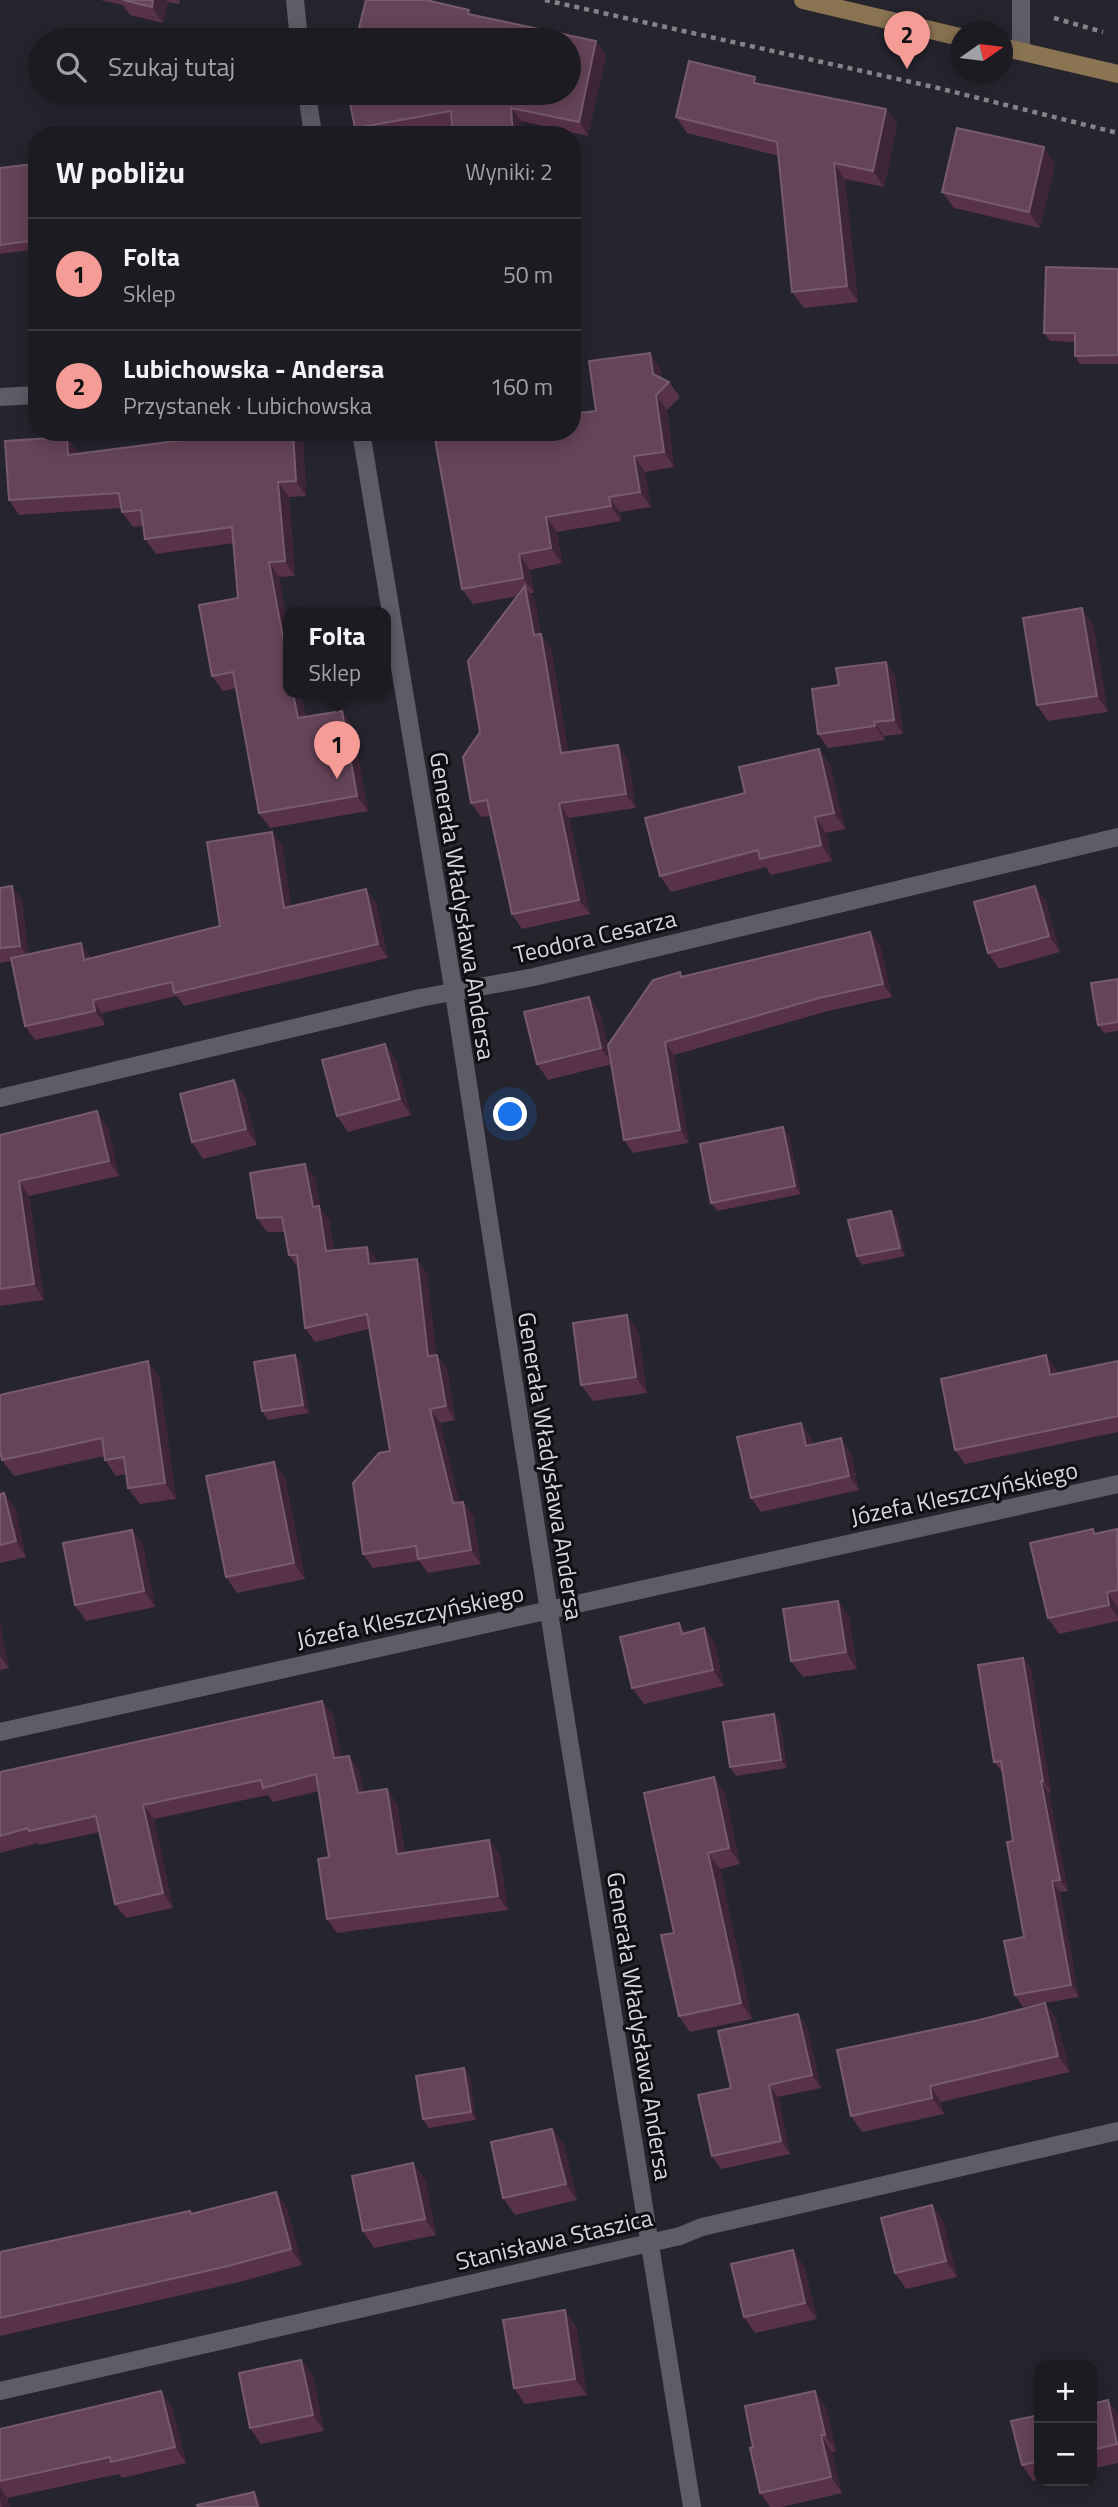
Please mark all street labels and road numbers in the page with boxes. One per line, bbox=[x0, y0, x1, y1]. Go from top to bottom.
street label: Generała Władysława Andersa bbox=[421, 749, 505, 1063]
street label: Teodora Cesarza bbox=[510, 900, 680, 972]
street label: Generała Władysława Andersa bbox=[509, 1309, 593, 1623]
street label: Józefa Kleszczyńskiego bbox=[847, 1451, 1081, 1535]
street label: Józefa Kleszczyńskiego bbox=[293, 1574, 527, 1658]
street label: Generała Władysława Andersa bbox=[598, 1869, 682, 2183]
street label: Stanisława Staszica bbox=[452, 2199, 656, 2279]

